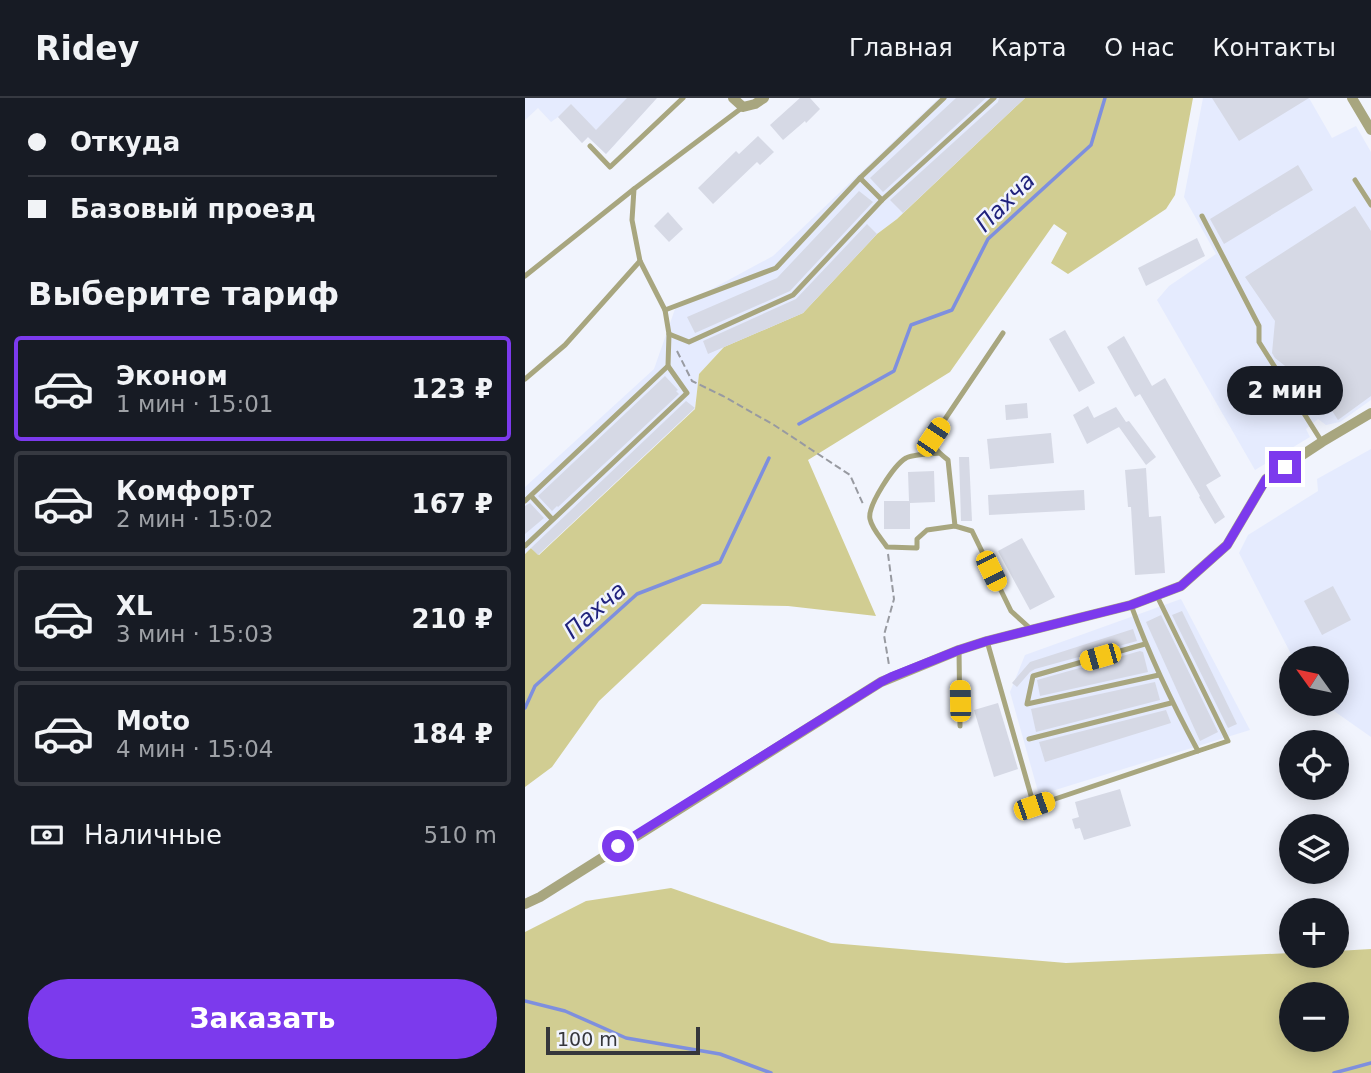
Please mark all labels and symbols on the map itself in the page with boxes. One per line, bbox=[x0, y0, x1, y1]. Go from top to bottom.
water label: Пахча bbox=[970, 167, 1040, 237]
callout: 2 мин bbox=[1227, 366, 1343, 414]
car bbox=[913, 414, 954, 460]
route end bbox=[1269, 451, 1301, 483]
car bbox=[973, 548, 1010, 594]
water label: Пахча bbox=[559, 576, 631, 644]
car bbox=[1077, 641, 1124, 673]
north arrow bbox=[1279, 646, 1349, 716]
car bbox=[950, 680, 971, 722]
car bbox=[1011, 789, 1058, 823]
route start bbox=[602, 830, 634, 862]
scale bar bbox=[546, 1024, 700, 1056]

